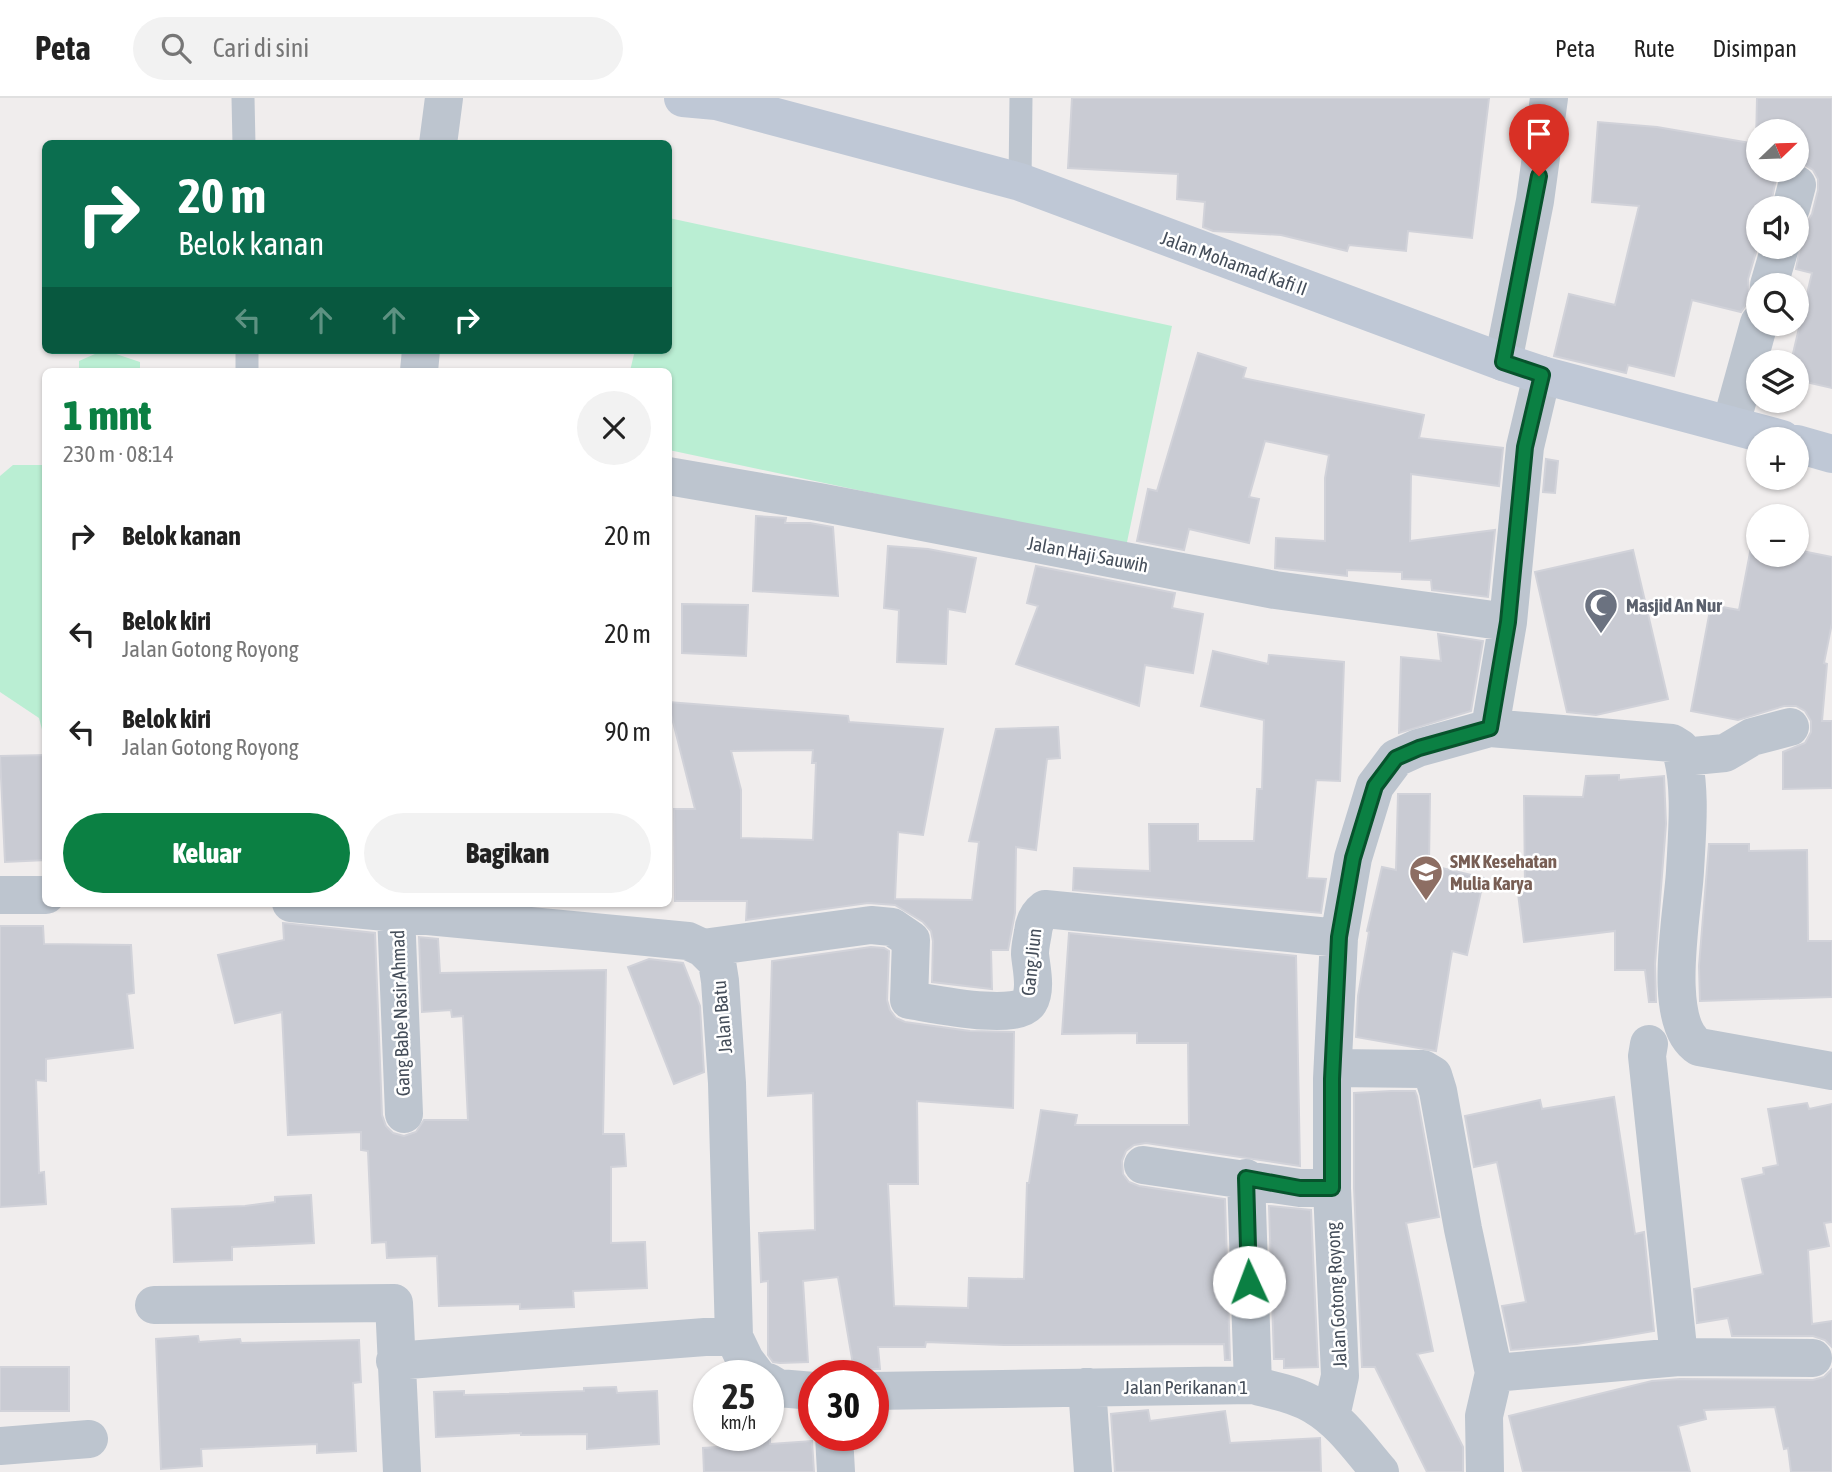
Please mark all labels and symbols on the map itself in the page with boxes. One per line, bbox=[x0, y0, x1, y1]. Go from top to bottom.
pin bbox=[1509, 104, 1569, 176]
north arrow bbox=[1746, 119, 1810, 182]
street label: Jalan Mohamad Kafi II bbox=[1158, 226, 1310, 300]
street label: Jalan Haji Sauwih bbox=[1026, 531, 1150, 577]
mosque icon: Masjid An Nur bbox=[1582, 586, 1620, 635]
place label: Masjid An Nur bbox=[1626, 594, 1722, 616]
place label: SMK Kesehatan Mulia Karya bbox=[1450, 850, 1557, 894]
school or university icon: SMK Kesehatan Mulia Karya bbox=[1407, 853, 1445, 902]
street label: Gang Jiun bbox=[1017, 927, 1045, 997]
street label: Gang Babe Nasir Ahmad bbox=[386, 929, 414, 1097]
street label: Jalan Batu bbox=[708, 980, 736, 1054]
street label: Jalan Gotong Royong bbox=[1321, 1221, 1351, 1368]
position arrow bbox=[1212, 1245, 1286, 1319]
speed limit sign: 30 bbox=[798, 1360, 889, 1451]
street label: Jalan Perikanan 1 bbox=[1124, 1376, 1248, 1398]

